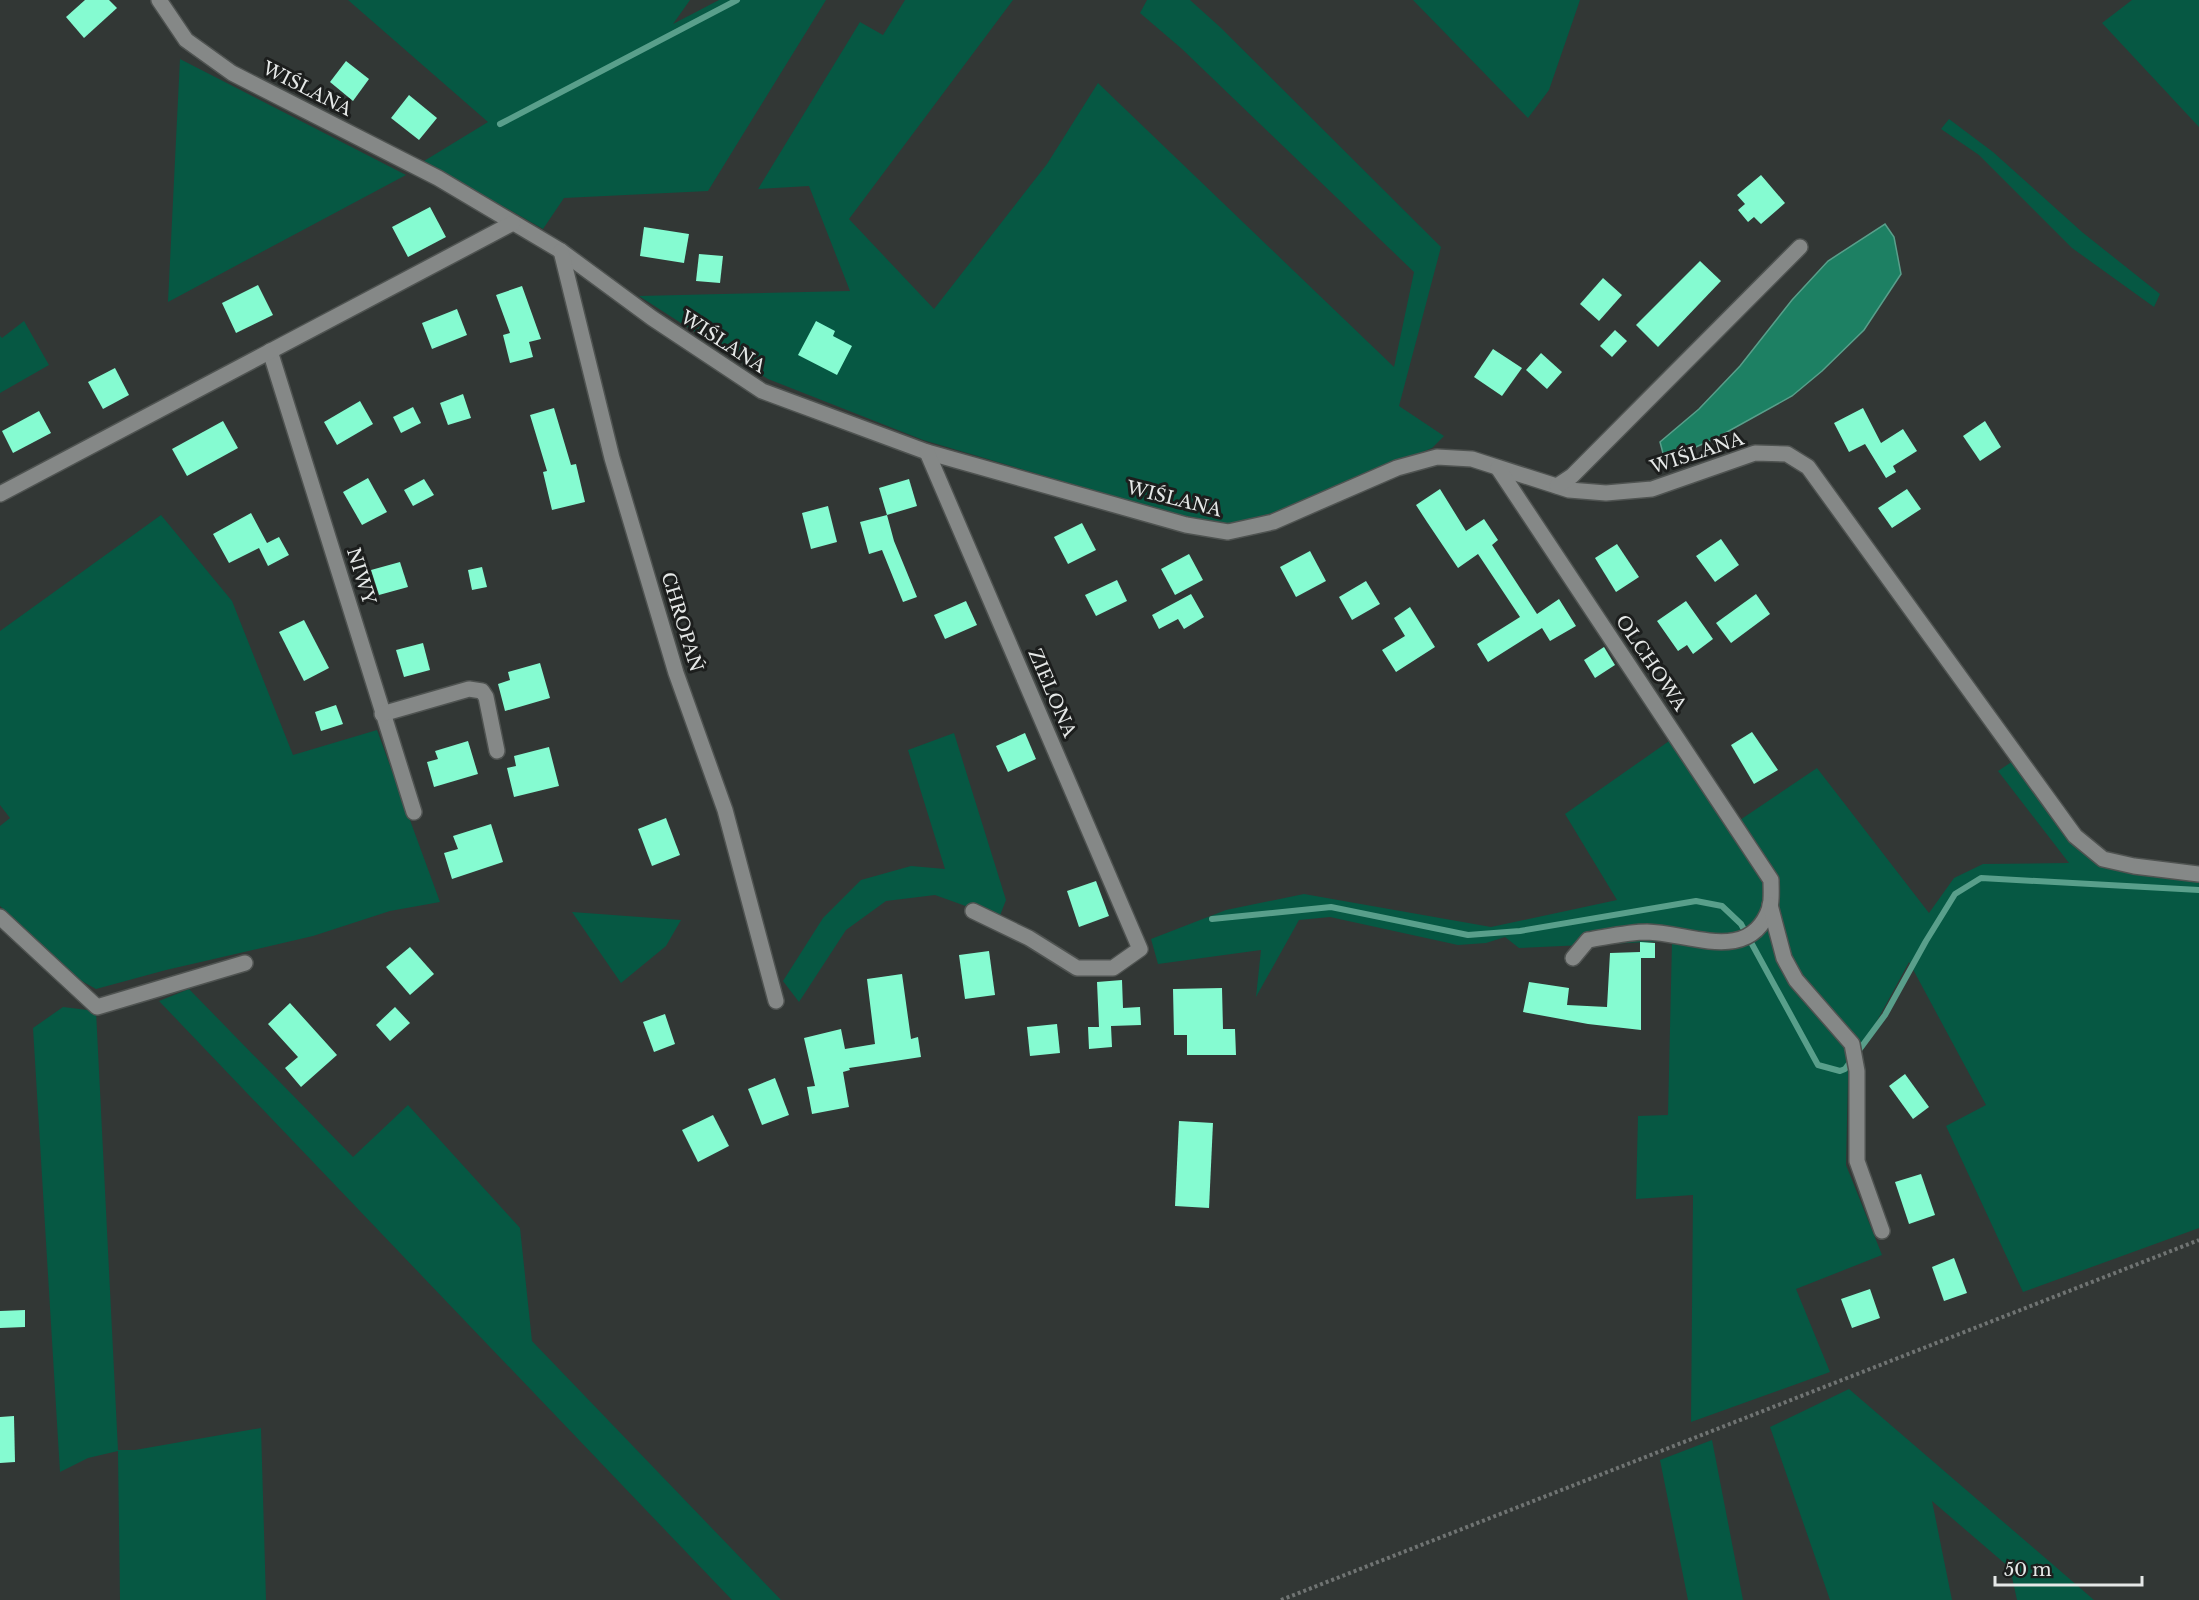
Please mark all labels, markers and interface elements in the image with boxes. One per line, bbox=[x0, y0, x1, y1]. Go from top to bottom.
street label: WIŚLANA bbox=[258, 56, 357, 121]
street label: WIŚLANA bbox=[675, 305, 771, 378]
street label: WIŚLANA bbox=[1646, 426, 1748, 479]
street label: WIŚLANA bbox=[1123, 475, 1225, 522]
street label: NIWY bbox=[342, 545, 380, 608]
street label: CHROPAŃ bbox=[656, 569, 709, 675]
street label: OLCHOWA bbox=[1611, 611, 1692, 716]
street label: ZIELONA bbox=[1023, 645, 1081, 742]
scale bar bbox=[1995, 1549, 2142, 1587]
text: 50 m bbox=[2004, 1559, 2052, 1581]

